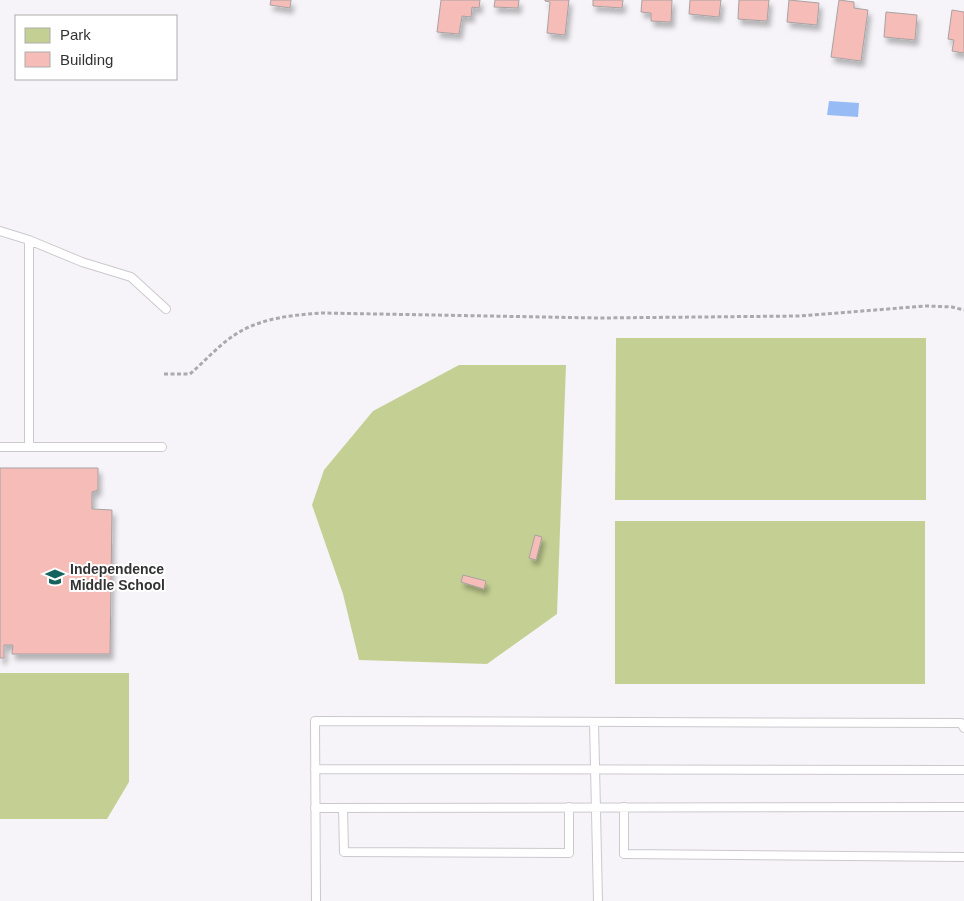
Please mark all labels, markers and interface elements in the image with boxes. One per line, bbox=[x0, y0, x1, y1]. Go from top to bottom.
legend bbox=[15, 15, 178, 80]
text: Park bbox=[60, 26, 91, 43]
text: Building bbox=[60, 51, 113, 68]
place label: Independence Middle School bbox=[70, 561, 165, 593]
school or university icon: Independence Middle School bbox=[44, 566, 66, 588]

